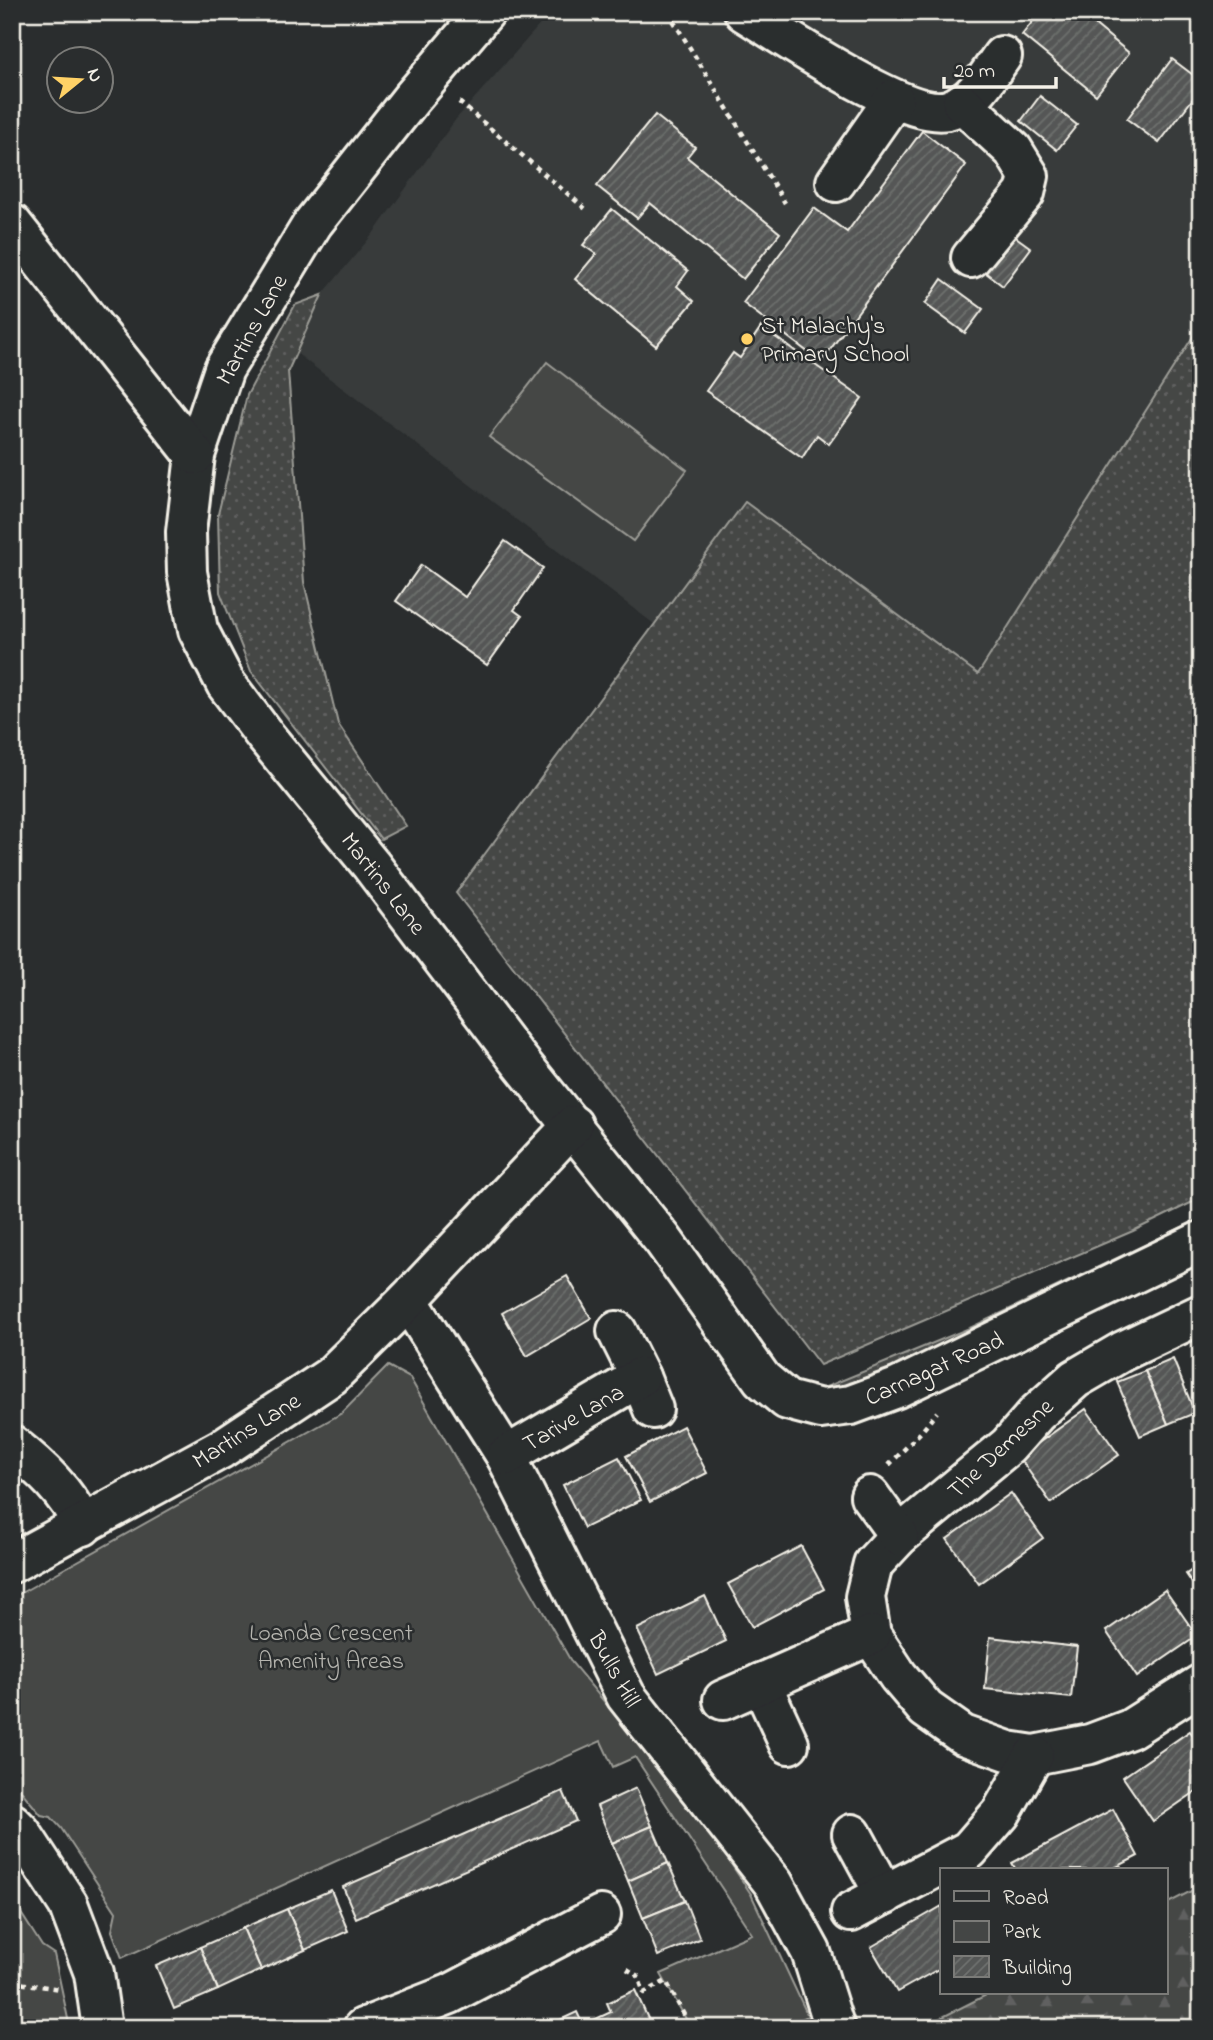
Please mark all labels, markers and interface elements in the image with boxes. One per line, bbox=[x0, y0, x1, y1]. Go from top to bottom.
north arrow bbox=[46, 46, 116, 116]
scale bar bbox=[944, 46, 1056, 90]
text: 20 m bbox=[954, 57, 995, 87]
text: N bbox=[79, 65, 109, 86]
street label: Martins Lane bbox=[208, 268, 298, 392]
place label: St Malachy's Primary School bbox=[761, 310, 909, 374]
marker: St Malachy's Primary School bbox=[739, 331, 755, 347]
street label: Martins Lane bbox=[331, 826, 433, 944]
street label: Carnagat Road bbox=[860, 1324, 1010, 1416]
street label: Tarive Lana bbox=[517, 1376, 631, 1462]
street label: Martins Lane bbox=[186, 1385, 308, 1479]
street label: The Demesne bbox=[941, 1391, 1063, 1508]
park label: Loanda Crescent Amenity Areas bbox=[249, 1617, 413, 1681]
street label: Bulls Hill bbox=[577, 1625, 648, 1715]
legend bbox=[940, 1868, 1168, 1994]
text: Road bbox=[1003, 1884, 1049, 1914]
text: Park bbox=[1003, 1918, 1042, 1948]
text: Building bbox=[1002, 1954, 1072, 1986]

